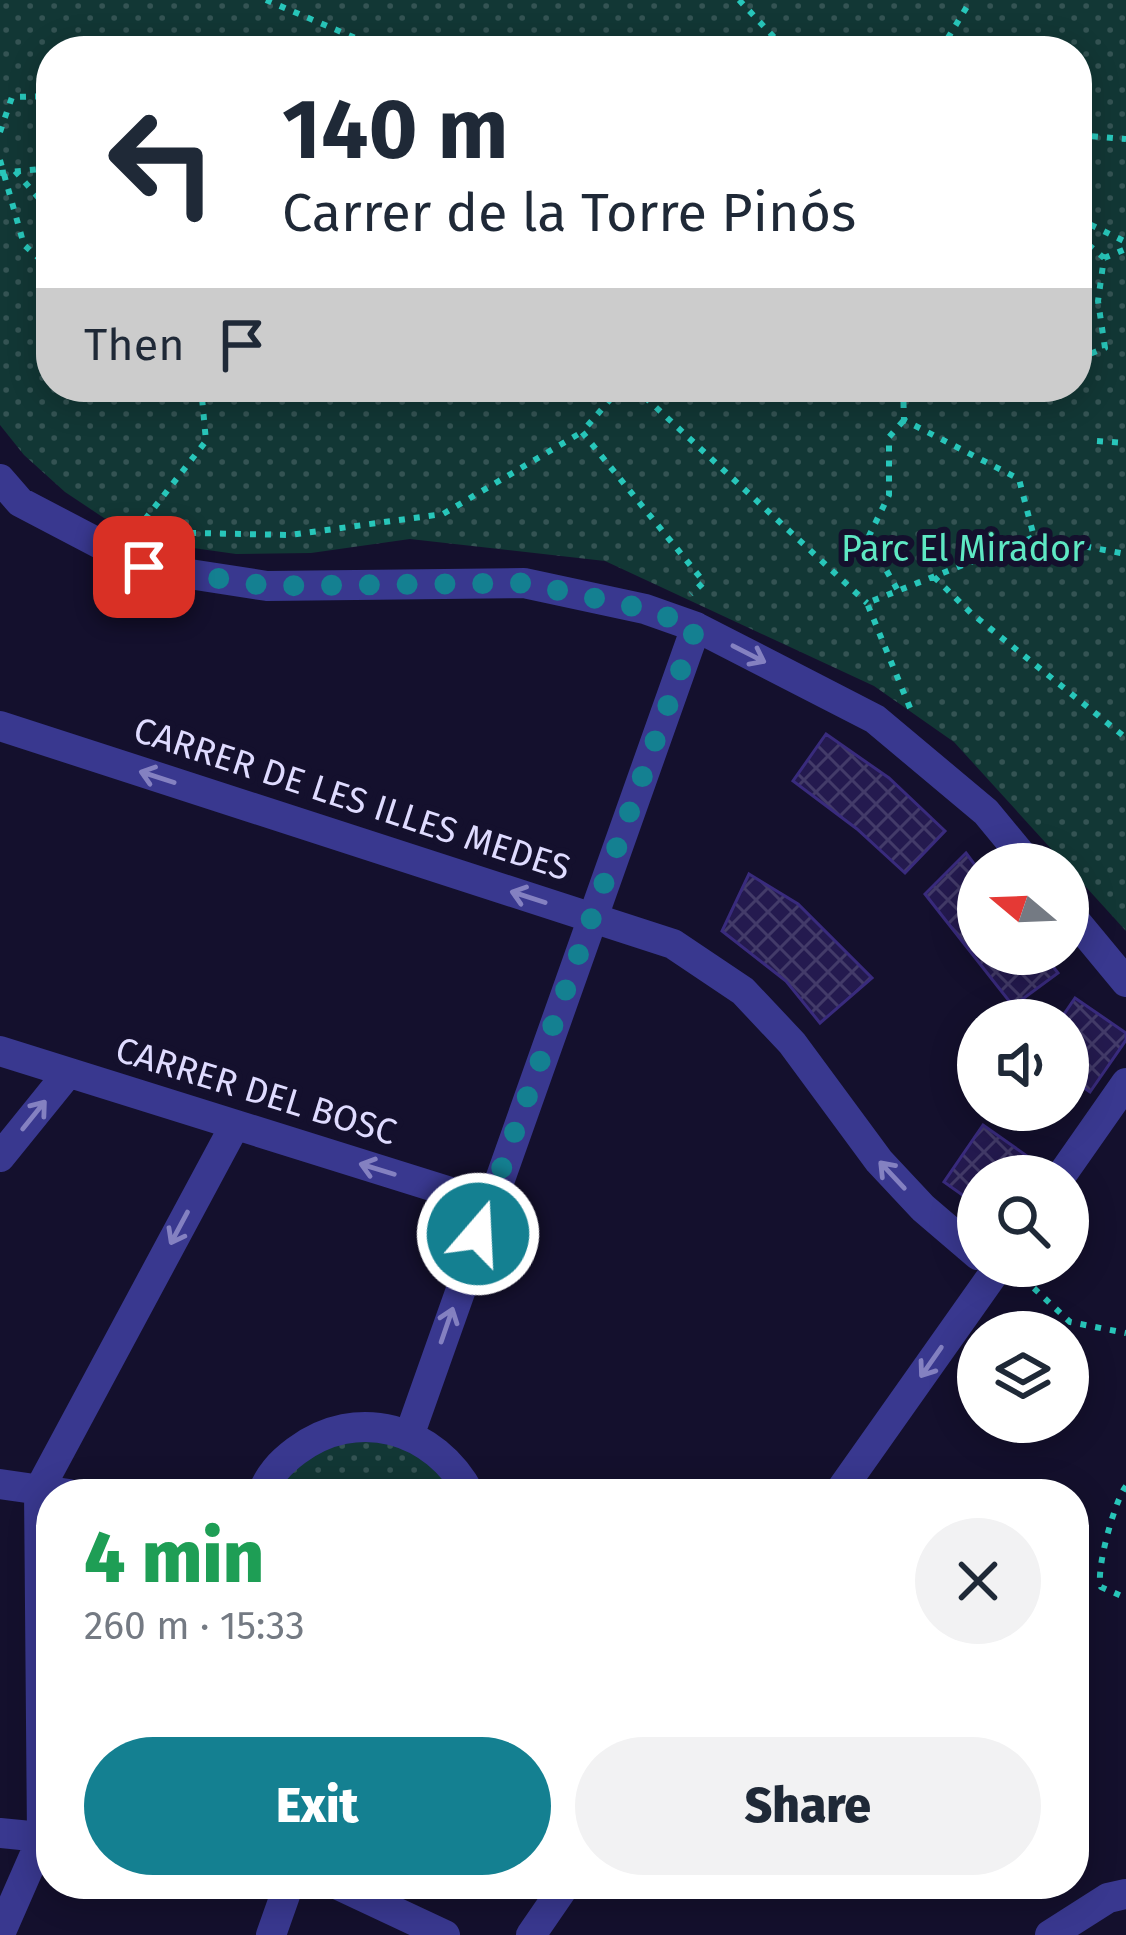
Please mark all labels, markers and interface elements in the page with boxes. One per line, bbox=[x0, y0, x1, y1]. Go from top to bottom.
text: 140 m bbox=[282, 79, 508, 180]
icon: left bbox=[84, 84, 240, 240]
text: Carrer de la Torre Pinós bbox=[282, 181, 856, 245]
icon: arrive bbox=[209, 312, 275, 378]
text: Then bbox=[84, 318, 185, 372]
pin bbox=[93, 516, 195, 618]
park label: Parc El Mirador bbox=[841, 527, 1085, 571]
icon: arrive bbox=[111, 534, 177, 600]
one-way arrow bbox=[730, 644, 766, 667]
street label: CARRER DE LES ILLES MEDES bbox=[128, 708, 576, 890]
one-way arrow bbox=[139, 764, 177, 786]
north arrow bbox=[957, 843, 1089, 975]
map controls bbox=[957, 843, 1089, 1443]
one-way arrow bbox=[510, 885, 548, 907]
button: sound bbox=[957, 999, 1089, 1131]
street label: CARRER DEL BOSC bbox=[110, 1027, 402, 1155]
one-way arrow bbox=[20, 1100, 47, 1132]
button: search bbox=[957, 1155, 1089, 1287]
one-way arrow bbox=[359, 1157, 397, 1179]
one-way arrow bbox=[879, 1161, 907, 1191]
position arrow bbox=[415, 1171, 541, 1297]
one-way arrow bbox=[167, 1209, 190, 1244]
one-way arrow bbox=[438, 1307, 460, 1345]
button: layers bbox=[957, 1311, 1089, 1443]
one-way arrow bbox=[919, 1344, 944, 1378]
text: 4 min bbox=[84, 1515, 264, 1601]
button: close bbox=[915, 1518, 1041, 1644]
text: 260 m · 15:33 bbox=[84, 1603, 305, 1649]
button: Exit bbox=[84, 1737, 551, 1875]
button: Share bbox=[575, 1737, 1041, 1875]

